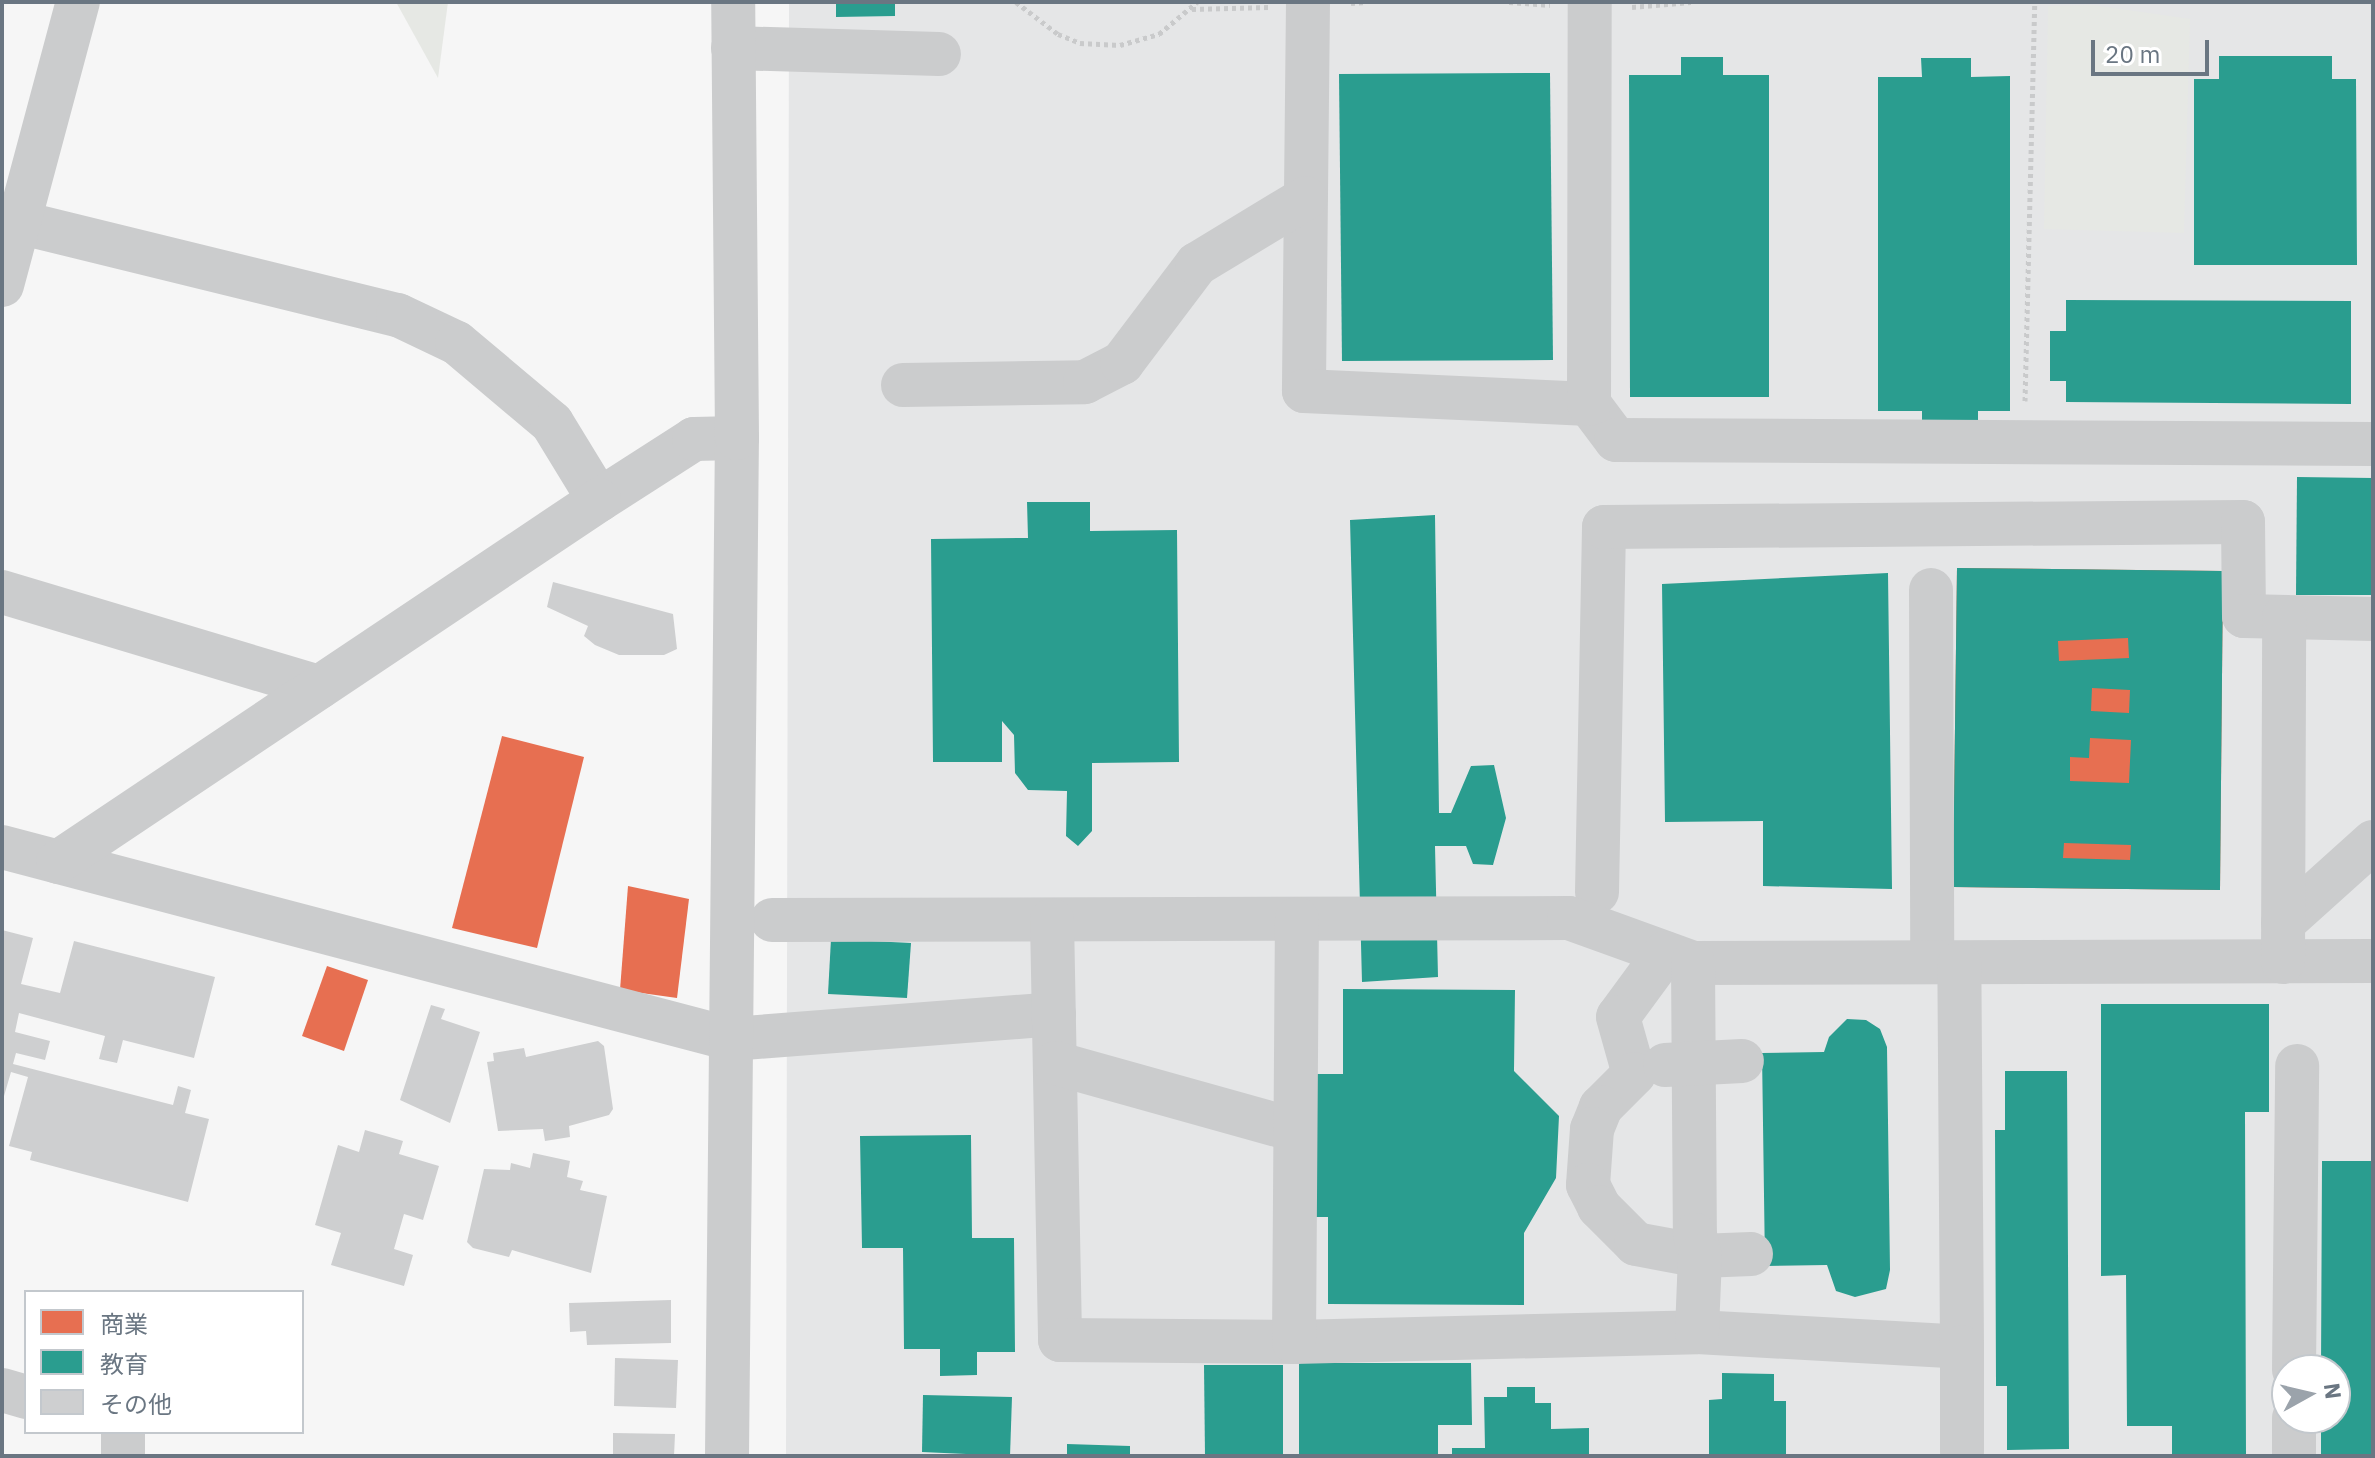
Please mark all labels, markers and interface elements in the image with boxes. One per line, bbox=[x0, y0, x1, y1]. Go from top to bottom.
scale bar bbox=[2095, 24, 2213, 74]
text: 20 m bbox=[2105, 38, 2160, 70]
legend bbox=[24, 1290, 304, 1434]
text: 商業 bbox=[100, 1308, 148, 1340]
text: 教育 bbox=[100, 1348, 148, 1380]
north arrow bbox=[2271, 1354, 2351, 1434]
text: N bbox=[2318, 1381, 2349, 1401]
text: その他 bbox=[100, 1388, 172, 1420]

